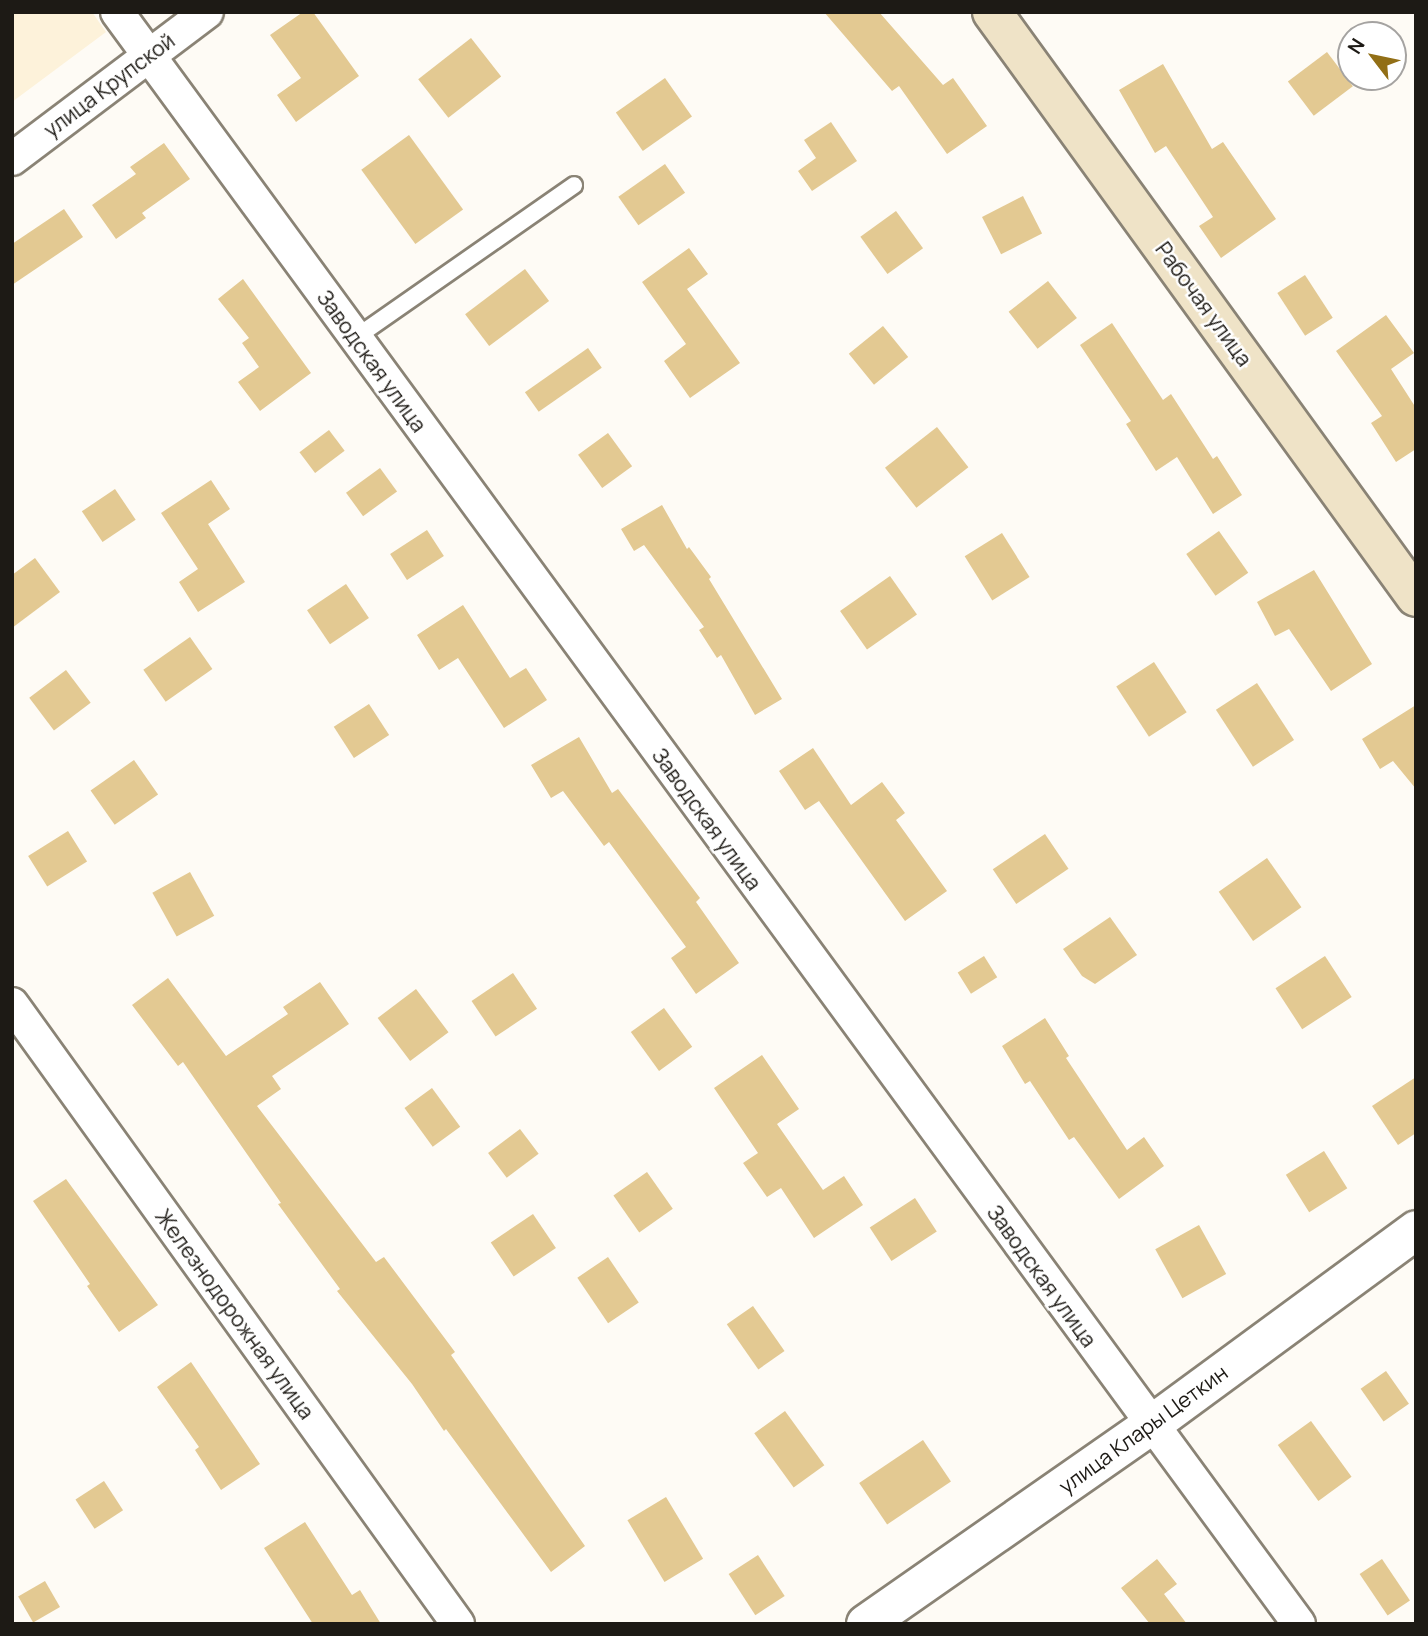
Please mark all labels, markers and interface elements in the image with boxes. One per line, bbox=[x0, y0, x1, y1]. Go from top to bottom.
north arrow bbox=[1337, 21, 1407, 91]
street label: улица Крупской bbox=[39, 28, 179, 142]
text: N bbox=[1341, 33, 1371, 59]
street label: Рабочая улица bbox=[1151, 237, 1257, 371]
street label: Заводская улица bbox=[312, 285, 432, 437]
street label: Заводская улица bbox=[647, 743, 767, 895]
street label: Заводская улица bbox=[982, 1200, 1102, 1352]
street label: Железнодорожная улица bbox=[150, 1204, 320, 1424]
street label: улица Клары Цеткин bbox=[1054, 1359, 1232, 1499]

